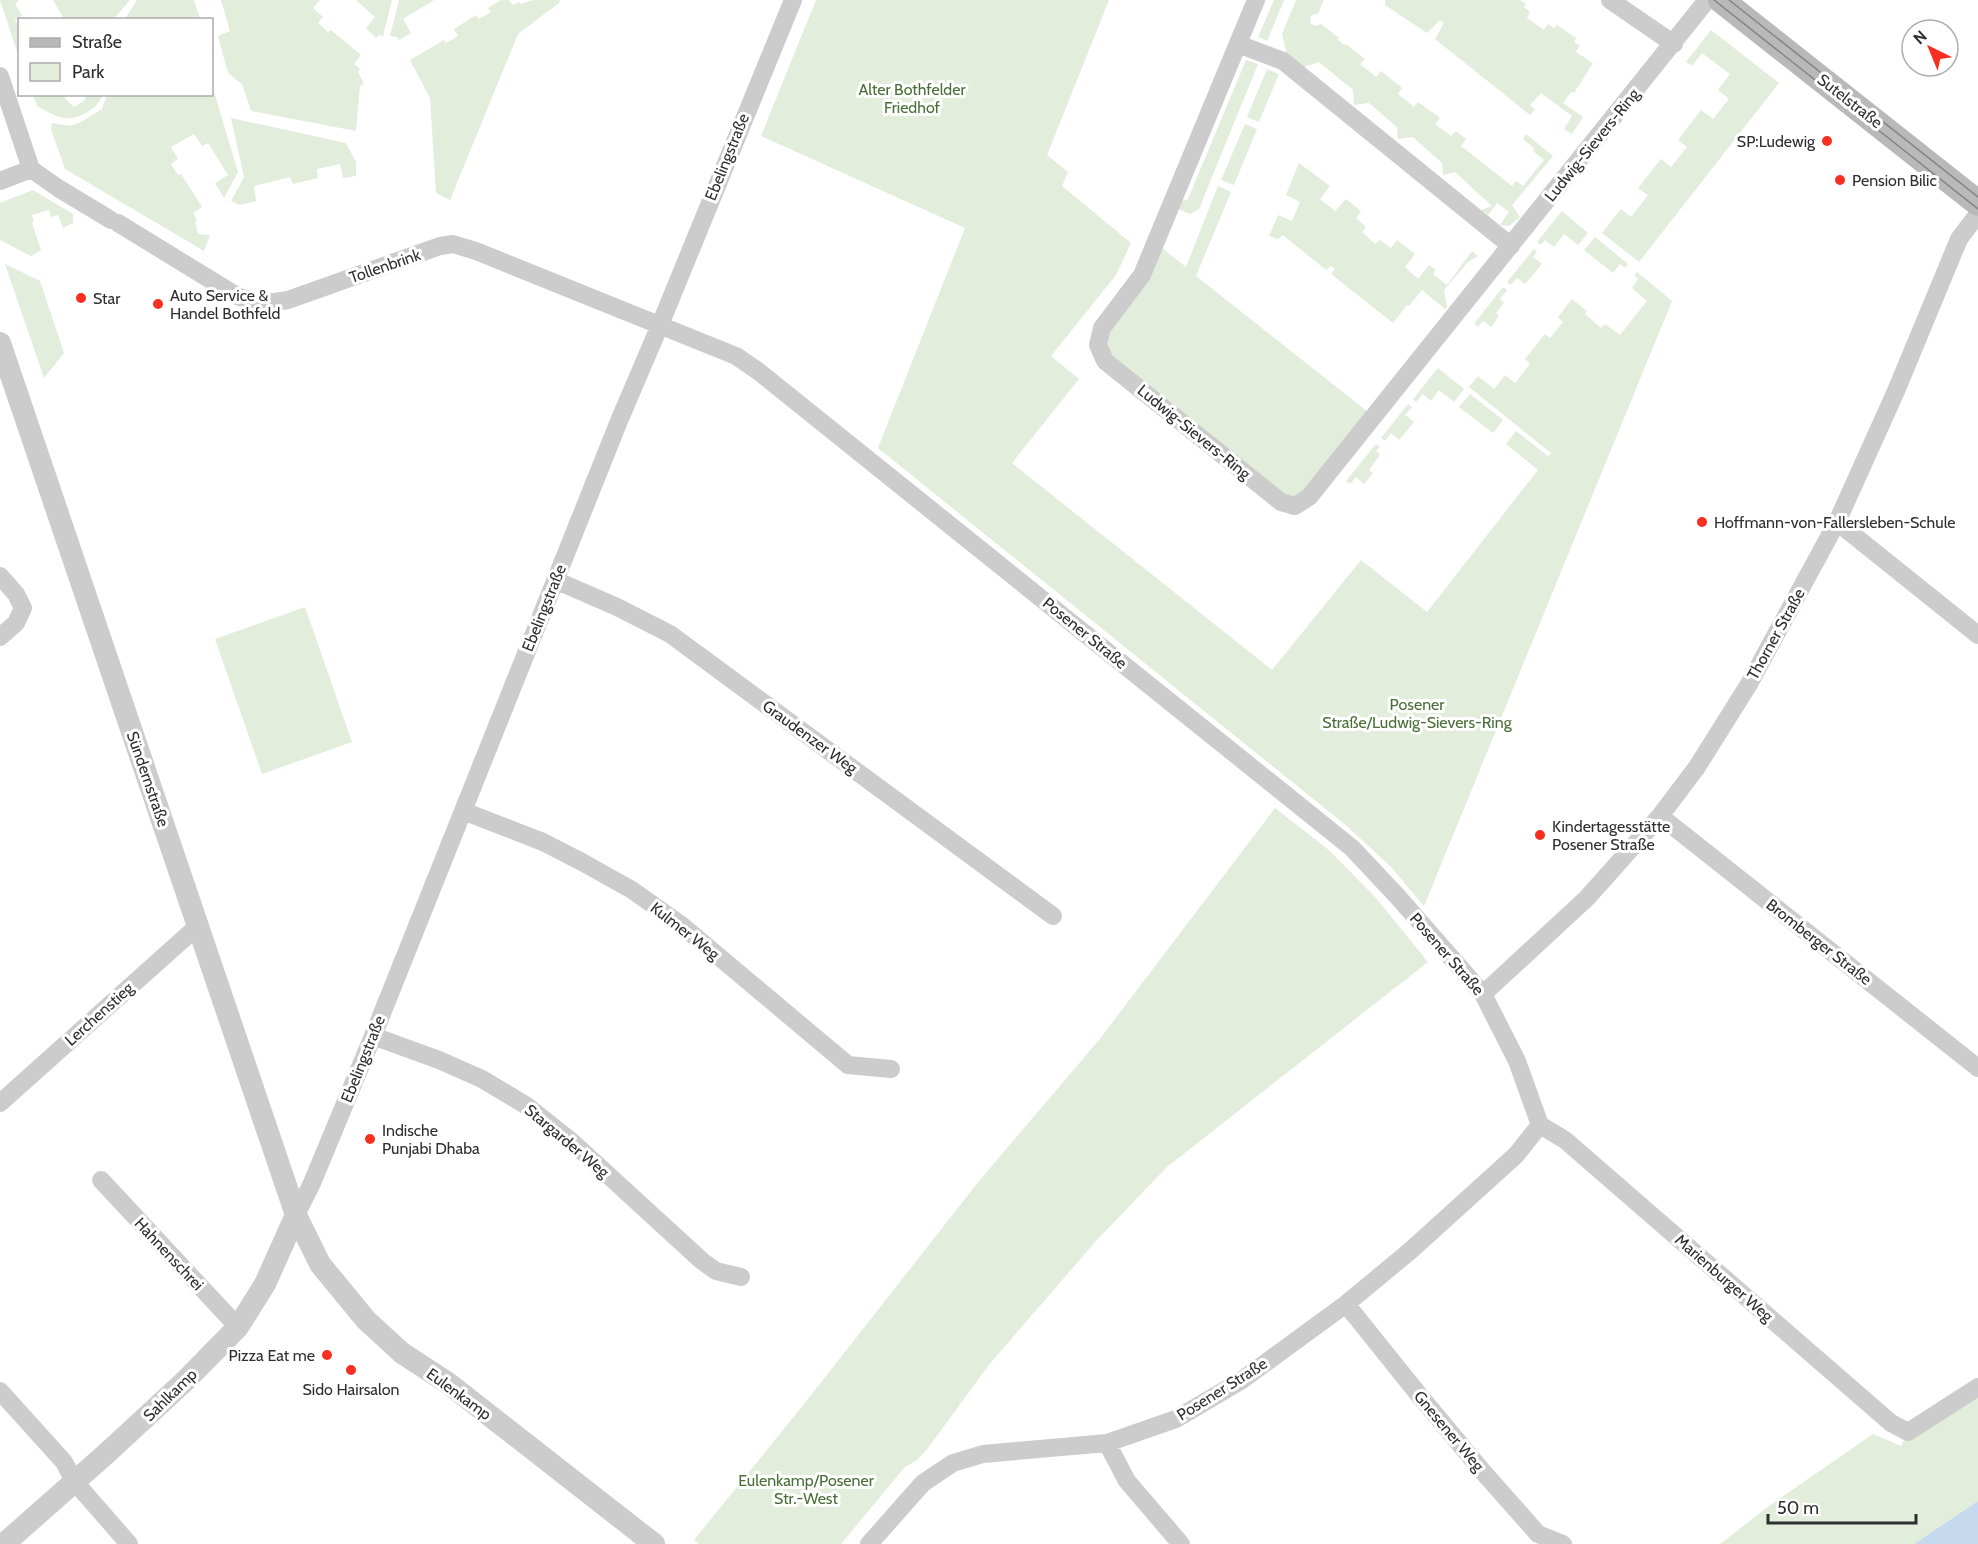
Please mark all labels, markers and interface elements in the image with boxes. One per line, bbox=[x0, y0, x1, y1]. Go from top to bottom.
legend bbox=[18, 18, 213, 96]
north arrow bbox=[1900, 18, 1960, 78]
text: N bbox=[1909, 27, 1931, 48]
text: Straße bbox=[72, 31, 122, 53]
text: Park bbox=[72, 61, 105, 83]
street label: Sutelstraße bbox=[1814, 70, 1886, 132]
park label: Alter Bothfelder Friedhof bbox=[859, 80, 966, 117]
street label: Ludwig-Sievers-Ring bbox=[1541, 84, 1644, 205]
street label: Ebelingstraße bbox=[701, 111, 753, 203]
place label: SP:Ludewig bbox=[1737, 132, 1816, 151]
marker: SP:Ludewig bbox=[1820, 134, 1834, 148]
place label: Pension Bilic bbox=[1852, 171, 1937, 190]
marker: Pension Bilic bbox=[1833, 173, 1847, 187]
street label: Tollenbrink bbox=[347, 245, 424, 287]
place label: Auto Service & Handel Bothfeld bbox=[170, 286, 280, 323]
place label: Star bbox=[93, 289, 121, 308]
marker: Star bbox=[74, 291, 88, 305]
marker: Auto Service & Handel Bothfeld bbox=[151, 297, 165, 311]
street label: Ludwig-Sievers-Ring bbox=[1134, 381, 1255, 484]
place label: Hoffmann-von-Fallersleben-Schule bbox=[1714, 513, 1956, 532]
marker: Hoffmann-von-Fallersleben-Schule bbox=[1695, 515, 1709, 529]
street label: Ebelingstraße bbox=[518, 562, 570, 654]
street label: Thorner Straße bbox=[1743, 585, 1809, 683]
street label: Posener Straße bbox=[1039, 593, 1131, 673]
park label: Posener Straße/Ludwig-Sievers-Ring bbox=[1322, 695, 1513, 732]
street label: Graudenzer Weg bbox=[759, 696, 862, 778]
street label: Sündernstraße bbox=[123, 729, 173, 829]
place label: Kindertagesstätte Posener Straße bbox=[1552, 817, 1670, 854]
marker: Kindertagesstätte Posener Straße bbox=[1533, 828, 1547, 842]
street label: Bromberger Straße bbox=[1763, 895, 1875, 989]
street label: Kulmer Weg bbox=[647, 898, 724, 964]
street label: Posener Straße bbox=[1406, 909, 1488, 999]
street label: Lerchenstieg bbox=[61, 978, 138, 1050]
street label: Ebelingstraße bbox=[337, 1013, 389, 1105]
street label: Stargarder Weg bbox=[521, 1100, 614, 1182]
place label: Indische Punjabi Dhaba bbox=[382, 1121, 480, 1158]
marker: Indische Punjabi Dhaba bbox=[363, 1132, 377, 1146]
street label: Hahnenschrei bbox=[130, 1214, 208, 1294]
street label: Marienburger Weg bbox=[1671, 1230, 1778, 1326]
place label: Pizza Eat me bbox=[229, 1346, 315, 1365]
marker: Pizza Eat me bbox=[320, 1348, 334, 1362]
street label: Posener Straße bbox=[1173, 1354, 1271, 1424]
marker: Sido Hairsalon bbox=[344, 1363, 358, 1377]
street label: Eulenkamp bbox=[423, 1364, 495, 1424]
street label: Sahlkamp bbox=[139, 1365, 201, 1425]
place label: Sido Hairsalon bbox=[303, 1380, 400, 1399]
street label: Gnesener Weg bbox=[1410, 1387, 1489, 1476]
park label: Eulenkamp/Posener Str.-West bbox=[738, 1471, 875, 1508]
scale bar bbox=[1768, 1487, 1916, 1525]
text: 50 m bbox=[1777, 1497, 1819, 1519]

